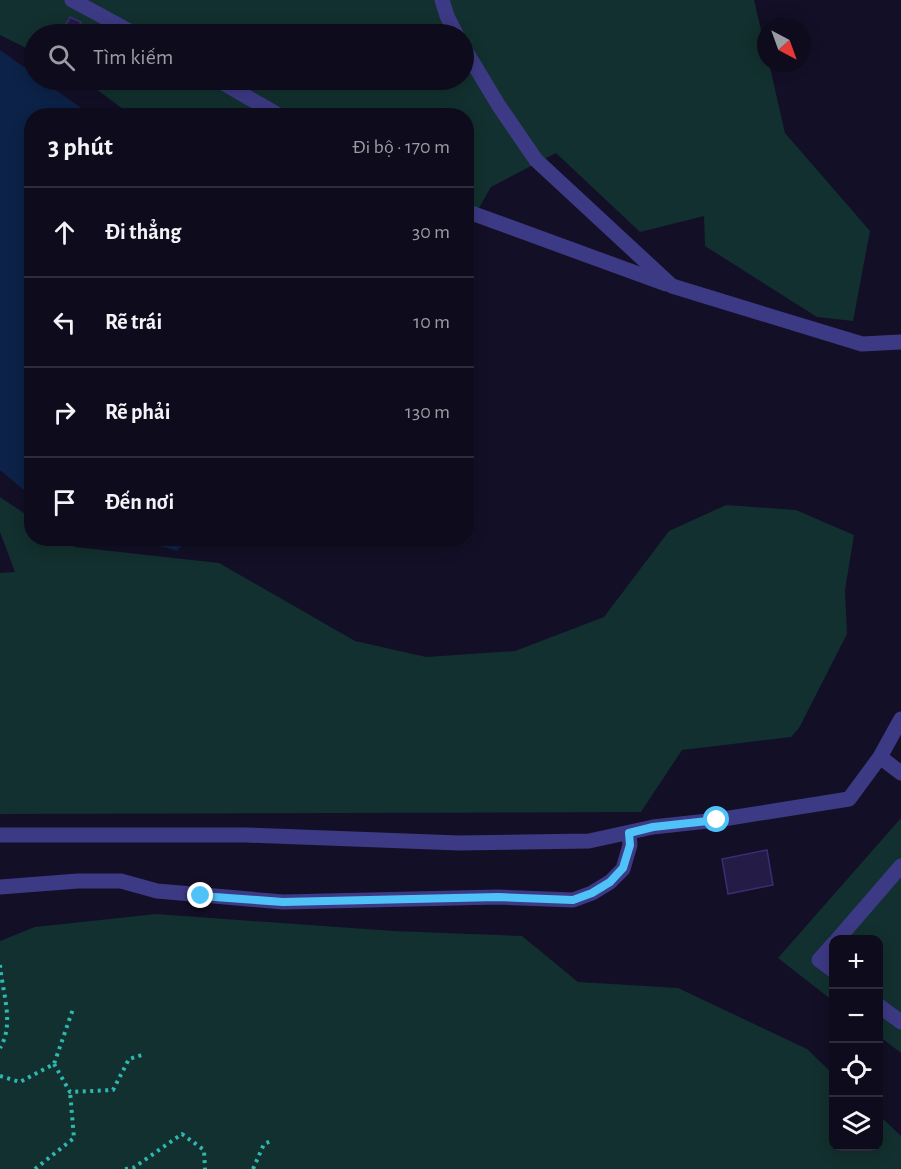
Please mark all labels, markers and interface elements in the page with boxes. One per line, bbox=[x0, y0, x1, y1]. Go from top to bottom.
north arrow bbox=[757, 18, 811, 72]
search box bbox=[24, 24, 474, 90]
icon: search bbox=[45, 41, 78, 74]
text: Tìm kiếm bbox=[93, 46, 173, 68]
text: 3 phút bbox=[48, 134, 113, 160]
text: Đi bộ · 170 m bbox=[352, 137, 450, 157]
icon: ahead bbox=[48, 216, 81, 249]
text: Đi thẳng bbox=[105, 221, 181, 243]
text: 30 m bbox=[412, 222, 450, 242]
icon: left bbox=[48, 306, 81, 339]
text: Rẽ trái bbox=[105, 311, 162, 333]
text: 10 m bbox=[413, 312, 450, 332]
icon: right bbox=[48, 396, 81, 429]
text: Rẽ phải bbox=[105, 401, 170, 423]
text: 130 m bbox=[405, 402, 450, 422]
icon: arrive bbox=[48, 486, 81, 519]
text: Đến nơi bbox=[105, 491, 174, 513]
route start bbox=[703, 806, 729, 832]
route end bbox=[187, 882, 213, 908]
map controls bbox=[829, 935, 883, 1151]
button: + bbox=[829, 935, 883, 989]
button: − bbox=[829, 989, 883, 1043]
button: locate bbox=[829, 1043, 883, 1097]
button: layers bbox=[829, 1097, 883, 1151]

